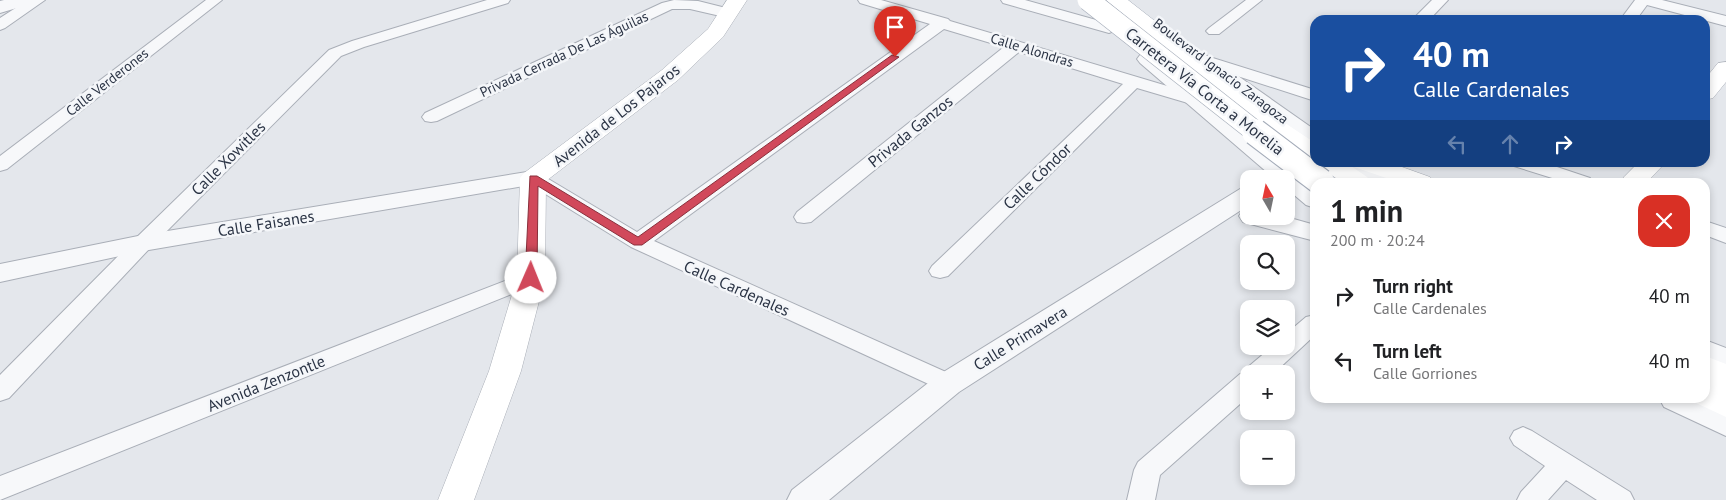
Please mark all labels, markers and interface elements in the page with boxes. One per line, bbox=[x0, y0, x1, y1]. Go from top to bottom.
pin bbox=[874, 6, 916, 57]
street label: Privada Cerrada De Las Águilas bbox=[477, 7, 651, 101]
icon: arrive bbox=[881, 13, 909, 41]
street label: Boulevard Ignacio Zaragoza bbox=[1150, 14, 1292, 128]
street label: Carretera Vía Corta a Morelia bbox=[1122, 23, 1288, 159]
street label: Calle Alondras bbox=[988, 29, 1076, 71]
text: 40 m bbox=[1413, 31, 1490, 77]
icon: right bbox=[1330, 35, 1395, 100]
street label: Calle Verderones bbox=[62, 44, 152, 120]
street label: Avenida de Los Pajaros bbox=[549, 59, 684, 171]
text: Calle Cardenales bbox=[1413, 75, 1569, 103]
street label: Privada Ganzos bbox=[864, 91, 957, 171]
street label: Calle Xowitles bbox=[187, 117, 269, 199]
icon: left bbox=[1443, 130, 1471, 158]
icon: ahead bbox=[1496, 130, 1524, 158]
icon: right bbox=[1549, 130, 1577, 158]
street label: Calle Cóndor bbox=[999, 138, 1076, 213]
north arrow bbox=[1240, 170, 1295, 225]
map controls bbox=[1240, 170, 1295, 485]
text: 1 min bbox=[1330, 191, 1403, 230]
button: close bbox=[1638, 195, 1690, 247]
street label: Calle Faisanes bbox=[216, 205, 316, 240]
text: 200 m · 20:24 bbox=[1330, 230, 1425, 250]
button: search bbox=[1240, 235, 1295, 290]
position arrow bbox=[504, 251, 556, 303]
street label: Calle Cardenales bbox=[681, 256, 793, 320]
text: Turn right bbox=[1373, 274, 1453, 298]
icon: right bbox=[1330, 282, 1358, 310]
text: 40 m bbox=[1649, 284, 1690, 308]
text: Calle Cardenales bbox=[1373, 298, 1487, 318]
button: layers bbox=[1240, 300, 1295, 355]
street label: Calle Primavera bbox=[969, 301, 1071, 375]
text: Turn left bbox=[1373, 339, 1442, 363]
icon: left bbox=[1330, 347, 1358, 375]
text: 40 m bbox=[1649, 349, 1690, 373]
street label: Avenida Zenzontle bbox=[204, 350, 328, 416]
text: Calle Gorriones bbox=[1373, 363, 1477, 383]
button: + bbox=[1240, 365, 1295, 420]
button: − bbox=[1240, 430, 1295, 485]

